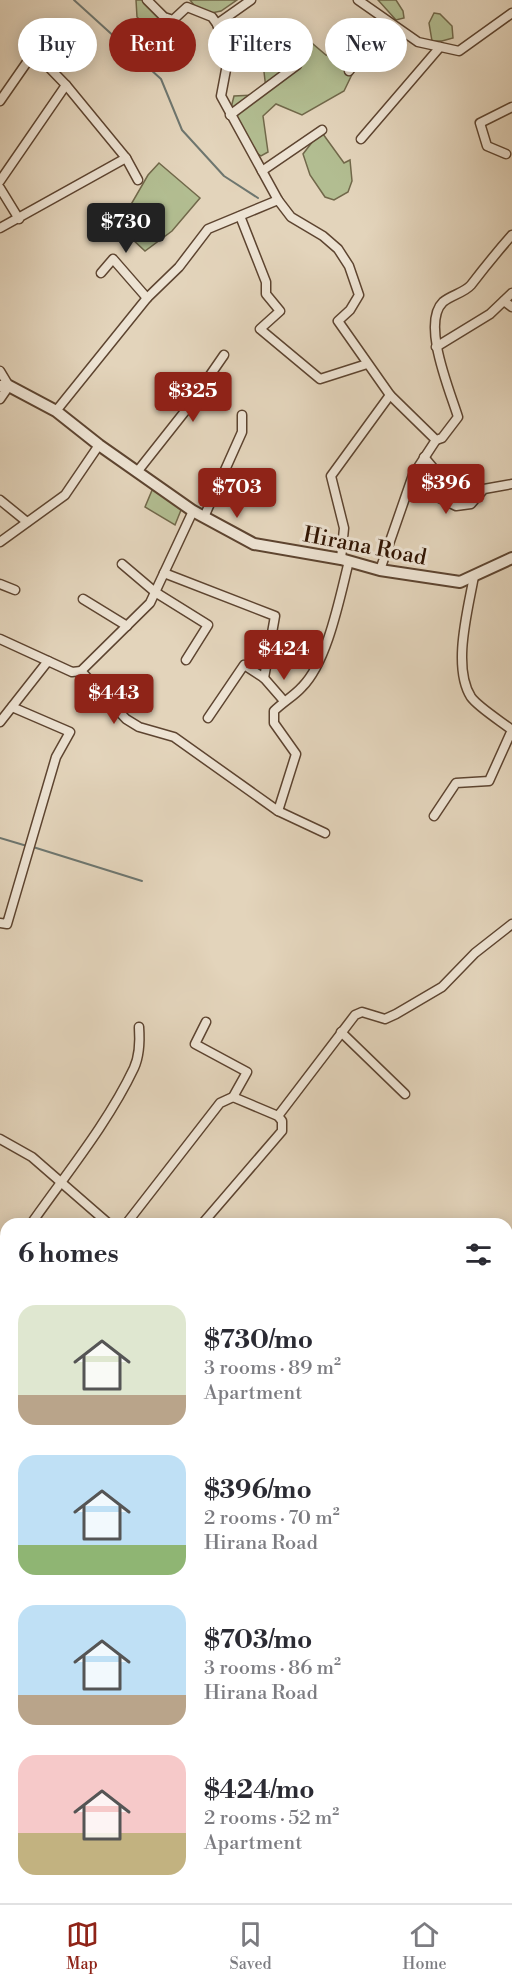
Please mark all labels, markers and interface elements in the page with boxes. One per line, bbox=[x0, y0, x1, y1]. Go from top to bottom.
chip: Buy bbox=[18, 18, 97, 72]
chip: Rent bbox=[109, 18, 196, 72]
chip: Filters bbox=[208, 18, 313, 72]
chip: New bbox=[325, 18, 407, 72]
pin: $730 bbox=[90, 203, 162, 254]
text: $730 bbox=[101, 210, 151, 235]
pin: $325 bbox=[157, 372, 229, 423]
text: $325 bbox=[169, 379, 217, 404]
pin: $396 bbox=[410, 464, 482, 515]
pin: $703 bbox=[201, 468, 273, 519]
text: $396 bbox=[421, 471, 471, 496]
text: $703 bbox=[212, 475, 262, 500]
street label: Hirana Road bbox=[301, 521, 429, 572]
pin: $424 bbox=[248, 630, 320, 681]
text: $424 bbox=[258, 637, 310, 662]
pin: $443 bbox=[78, 674, 150, 725]
text: $443 bbox=[88, 681, 140, 706]
text: 6 homes bbox=[18, 1238, 119, 1270]
icon: filters bbox=[462, 1238, 495, 1271]
text: $730/mo bbox=[204, 1324, 313, 1356]
icon: home bbox=[66, 1329, 138, 1401]
text: 3 rooms · 89 m² bbox=[204, 1356, 341, 1381]
text: Apartment bbox=[204, 1381, 302, 1406]
text: $396/mo bbox=[204, 1474, 312, 1506]
icon: home bbox=[66, 1479, 138, 1551]
text: 2 rooms · 70 m² bbox=[204, 1506, 340, 1531]
text: Hirana Road bbox=[204, 1531, 318, 1556]
text: $703/mo bbox=[204, 1624, 312, 1656]
icon: home bbox=[66, 1629, 138, 1701]
text: 3 rooms · 86 m² bbox=[204, 1656, 341, 1681]
text: Hirana Road bbox=[204, 1681, 318, 1706]
text: $424/mo bbox=[204, 1774, 315, 1806]
icon: home bbox=[66, 1779, 138, 1851]
text: 2 rooms · 52 m² bbox=[204, 1806, 339, 1831]
text: Apartment bbox=[204, 1831, 302, 1856]
tab: Map bbox=[66, 1918, 99, 1974]
tab: Saved bbox=[230, 1918, 272, 1974]
tab: Home bbox=[403, 1918, 446, 1974]

